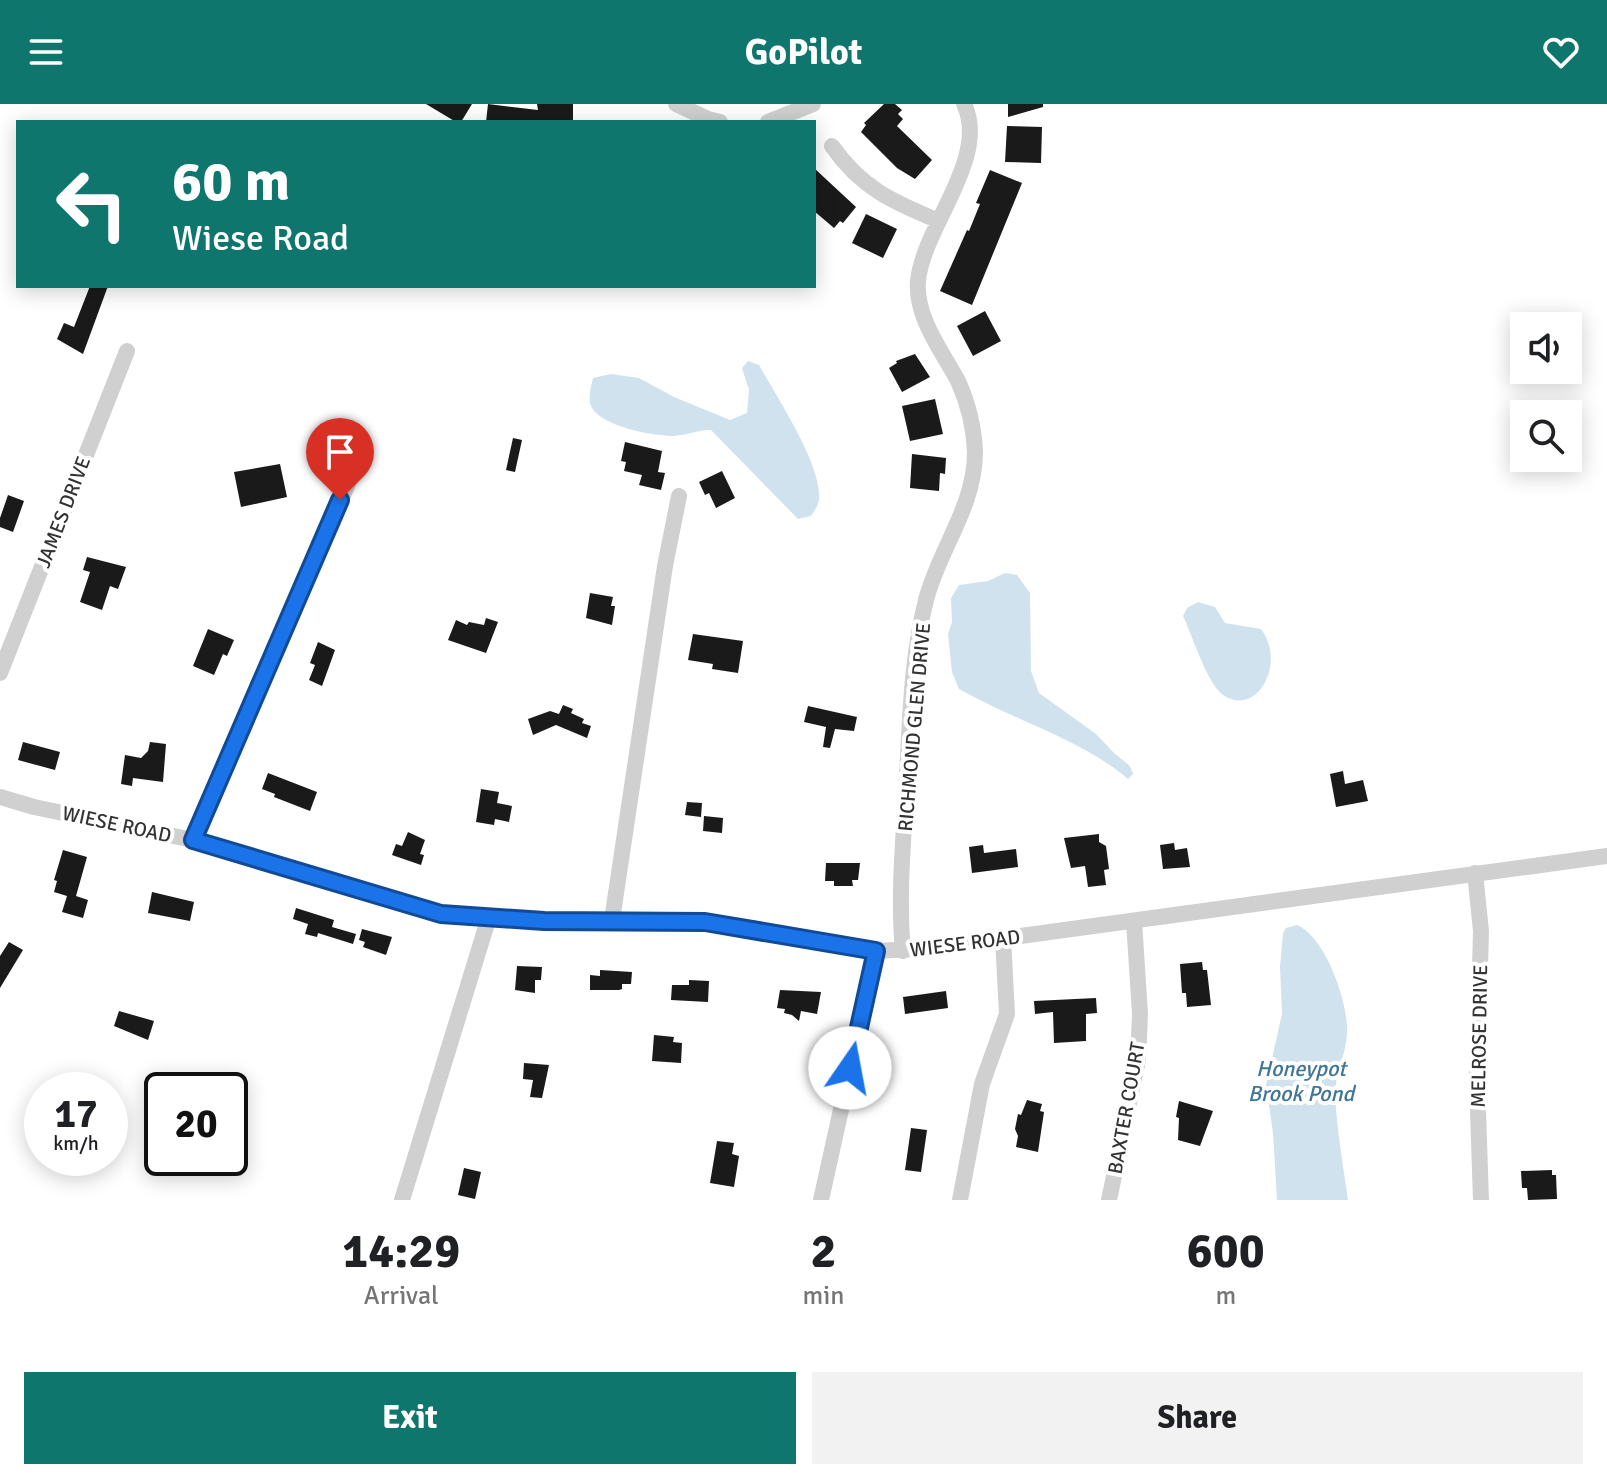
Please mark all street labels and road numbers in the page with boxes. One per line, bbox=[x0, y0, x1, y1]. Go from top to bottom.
street label: JAMES DRIVE bbox=[31, 453, 96, 571]
street label: RICHMOND GLEN DRIVE bbox=[893, 621, 936, 833]
street label: WIESE ROAD bbox=[60, 801, 174, 848]
street label: WIESE ROAD bbox=[909, 924, 1022, 963]
street label: MELROSE DRIVE bbox=[1466, 964, 1493, 1108]
street label: BAXTER COURT bbox=[1103, 1040, 1150, 1176]

